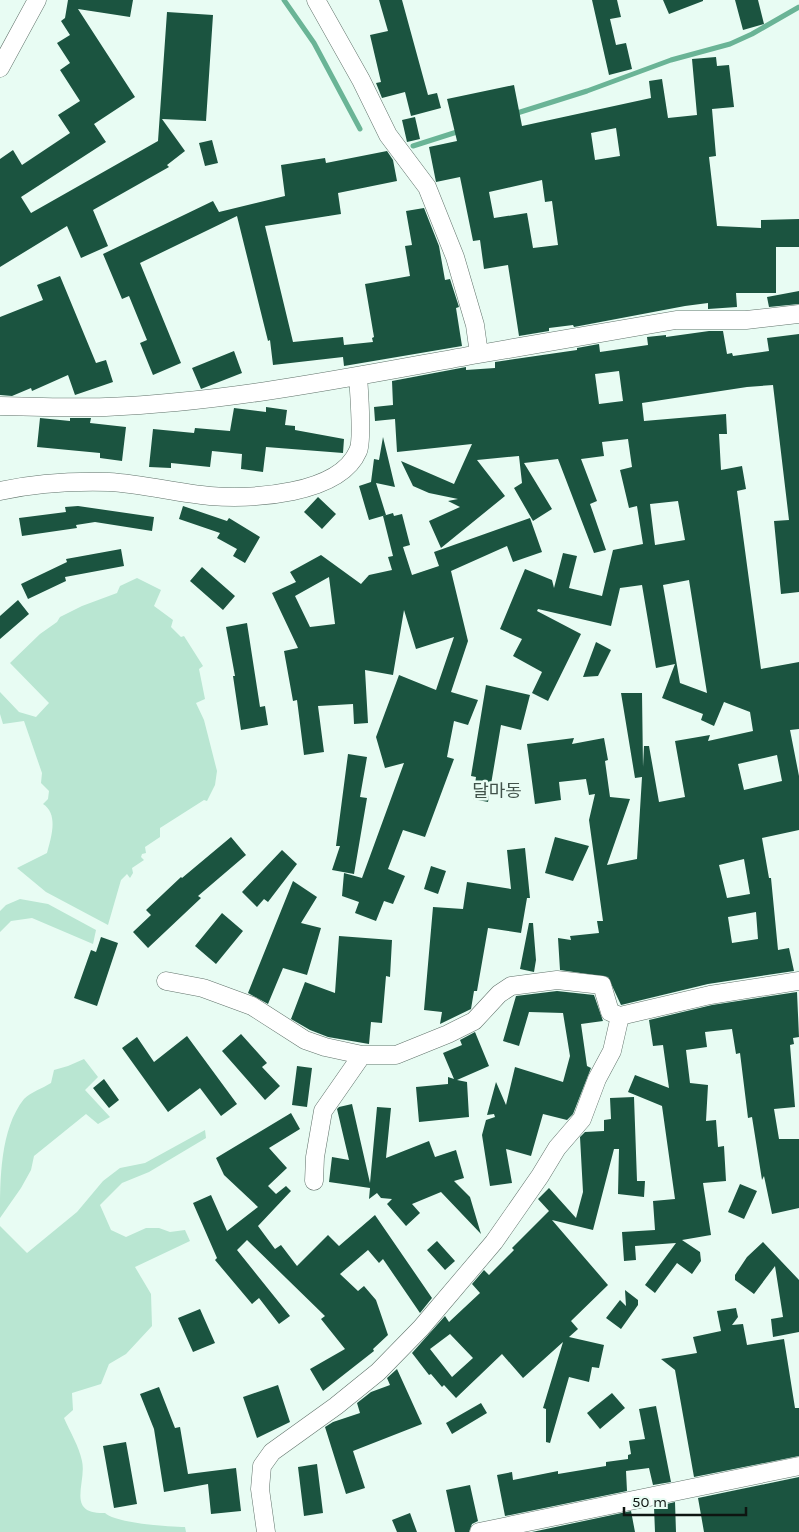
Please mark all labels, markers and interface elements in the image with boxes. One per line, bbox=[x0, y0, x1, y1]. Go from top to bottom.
district label: 달마동 bbox=[472, 780, 522, 802]
scale bar bbox=[624, 1484, 746, 1516]
text: 50 m bbox=[632, 1493, 667, 1511]

